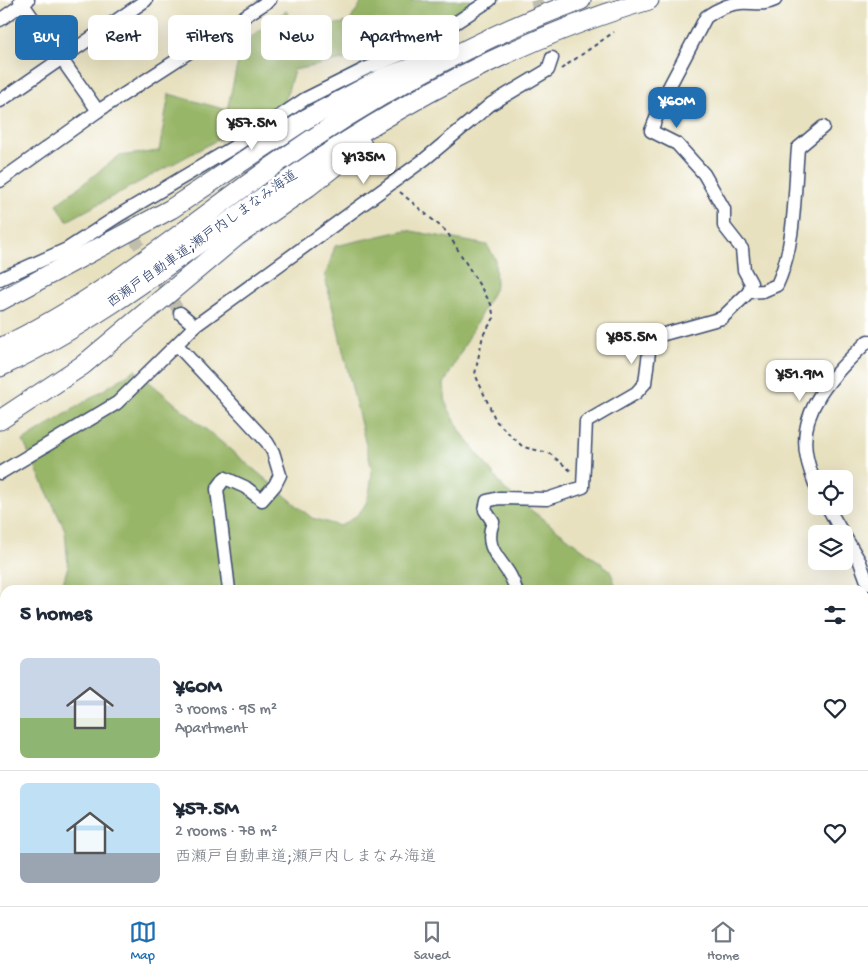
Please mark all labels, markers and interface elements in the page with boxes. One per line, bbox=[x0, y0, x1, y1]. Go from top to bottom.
chip: Buy bbox=[15, 15, 78, 60]
chip: Rent bbox=[88, 15, 158, 60]
chip: Filters bbox=[168, 15, 251, 60]
chip: New bbox=[261, 15, 332, 60]
chip: Apartment bbox=[342, 15, 459, 60]
pin: ¥60M bbox=[647, 86, 707, 129]
text: ¥60M bbox=[659, 93, 695, 112]
pin: ¥57.5M bbox=[211, 108, 293, 151]
text: ¥57.5M bbox=[228, 115, 276, 134]
pin: ¥135M bbox=[329, 142, 399, 185]
text: ¥135M bbox=[343, 149, 385, 168]
street label: 西瀬戸自動車道;瀬戸内しまなみ海道 bbox=[105, 168, 301, 312]
pin: ¥85.5M bbox=[591, 322, 673, 365]
text: ¥85.5M bbox=[607, 329, 657, 348]
pin: ¥51.9M bbox=[759, 360, 841, 402]
text: ¥51.9M bbox=[777, 366, 823, 385]
map controls bbox=[808, 470, 853, 570]
button: locate bbox=[808, 470, 853, 515]
button: layers bbox=[808, 525, 853, 570]
icon: filters bbox=[821, 601, 849, 629]
text: 5 homes bbox=[20, 603, 92, 628]
text: ¥60M bbox=[175, 676, 222, 701]
icon: home bbox=[60, 678, 120, 738]
icon: heart bbox=[821, 694, 849, 722]
text: 3 rooms · 95 m² bbox=[175, 701, 277, 720]
text: Apartment bbox=[175, 720, 247, 739]
text: ¥57.5M bbox=[175, 798, 239, 823]
icon: home bbox=[60, 803, 120, 863]
icon: heart bbox=[821, 819, 849, 847]
text: 2 rooms · 78 m² bbox=[175, 823, 277, 842]
text: 西瀬戸自動車道;瀬戸内しまなみ海道 bbox=[175, 849, 436, 868]
tab: Map bbox=[129, 918, 157, 965]
tab: Saved bbox=[414, 918, 450, 965]
tab: Home bbox=[707, 918, 739, 965]

